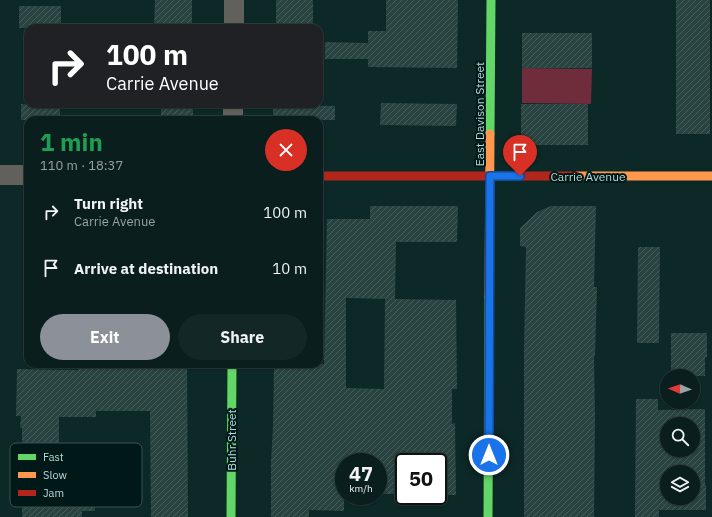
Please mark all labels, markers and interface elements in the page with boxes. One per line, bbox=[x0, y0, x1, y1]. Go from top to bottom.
text: 100 m bbox=[106, 36, 188, 73]
icon: right bbox=[40, 40, 92, 92]
street label: East Davison Street bbox=[472, 62, 487, 166]
text: Carrie Avenue bbox=[106, 72, 219, 95]
text: 1 min bbox=[40, 126, 103, 158]
button: close bbox=[265, 129, 307, 171]
pin bbox=[503, 135, 537, 176]
icon: arrive bbox=[509, 141, 531, 163]
text: 110 m · 18:37 bbox=[40, 157, 123, 174]
street label: Carrie Avenue bbox=[550, 169, 626, 184]
text: Turn right bbox=[74, 194, 143, 213]
icon: right bbox=[40, 201, 62, 223]
text: 100 m bbox=[263, 203, 307, 222]
text: Carrie Avenue bbox=[74, 213, 155, 230]
icon: arrive bbox=[40, 257, 62, 279]
text: Arrive at destination bbox=[74, 259, 218, 278]
text: 10 m bbox=[272, 259, 307, 278]
button: Exit bbox=[40, 314, 170, 360]
button: Share bbox=[178, 314, 307, 360]
north arrow bbox=[660, 369, 700, 409]
map controls bbox=[660, 369, 700, 505]
street label: Buhr Street bbox=[224, 409, 239, 471]
button: search bbox=[660, 417, 700, 457]
position arrow bbox=[468, 434, 510, 476]
legend bbox=[10, 443, 142, 507]
text: Fast bbox=[43, 450, 64, 464]
speed limit sign: 50 bbox=[395, 453, 447, 505]
text: 47 bbox=[349, 460, 373, 487]
button: layers bbox=[660, 465, 700, 505]
text: Slow bbox=[43, 468, 67, 482]
text: km/h bbox=[349, 482, 373, 495]
text: Jam bbox=[43, 486, 64, 500]

